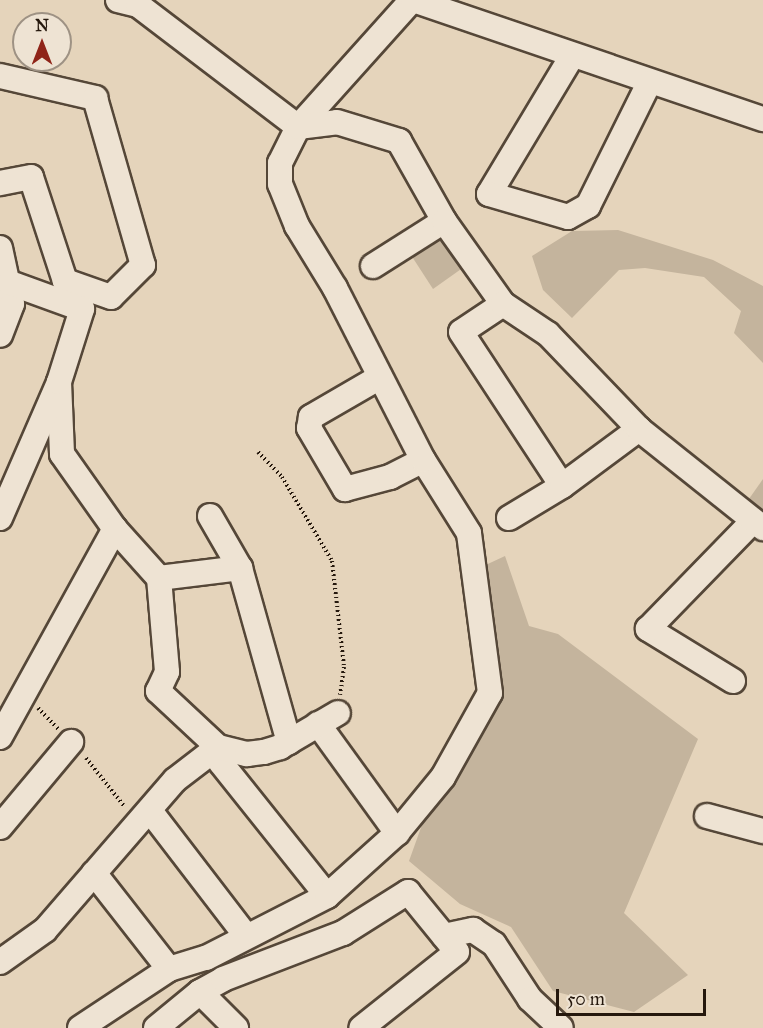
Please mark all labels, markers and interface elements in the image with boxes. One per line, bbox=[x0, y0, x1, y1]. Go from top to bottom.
north arrow bbox=[12, 12, 72, 72]
text: N bbox=[35, 16, 49, 35]
scale bar bbox=[559, 977, 709, 1015]
text: 50 m bbox=[567, 988, 605, 1010]

